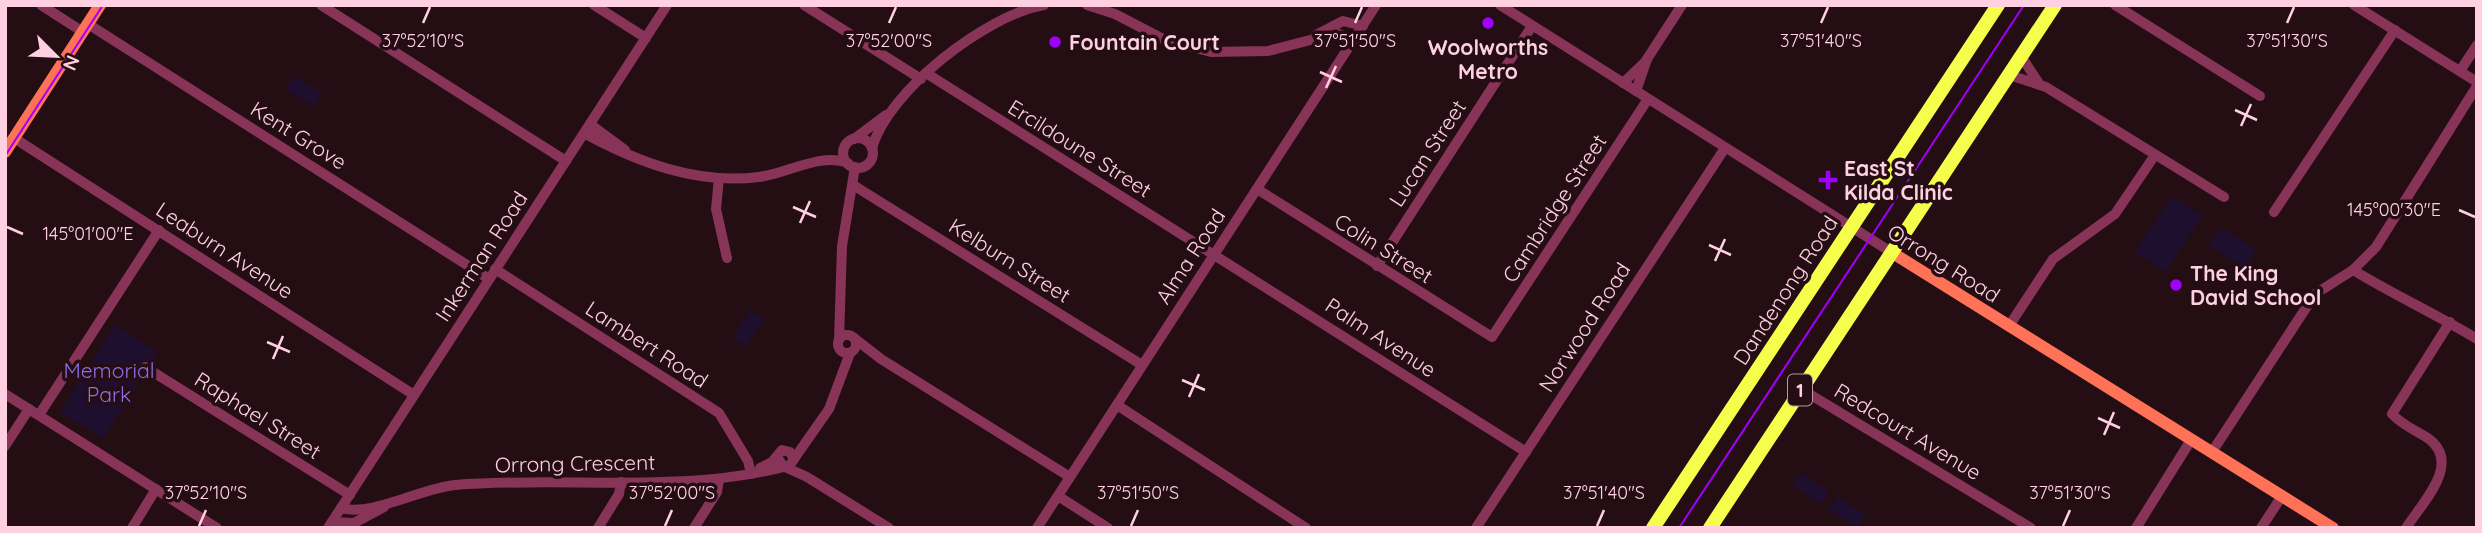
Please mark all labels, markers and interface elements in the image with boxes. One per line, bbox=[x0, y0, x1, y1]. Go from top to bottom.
marker: Woolworths Metro bbox=[1480, 15, 1496, 31]
north arrow bbox=[21, 21, 91, 91]
text: 37°52'10"S bbox=[382, 29, 464, 52]
text: 37°52'00"S bbox=[846, 29, 932, 52]
place label: Fountain Court bbox=[1069, 29, 1220, 55]
text: 37°51'50"S bbox=[1314, 29, 1396, 52]
text: 37°51'40"S bbox=[1780, 29, 1862, 52]
text: 37°51'30"S bbox=[2246, 29, 2328, 52]
marker: Fountain Court bbox=[1047, 34, 1063, 50]
place label: Woolworths Metro bbox=[1428, 34, 1548, 84]
text: N bbox=[58, 52, 85, 74]
street label: Ercildoune Street bbox=[1004, 94, 1156, 202]
street label: Kent Grove bbox=[246, 95, 352, 175]
street label: Lucan Street bbox=[1383, 95, 1471, 211]
street label: Cambridge Street bbox=[1496, 129, 1612, 287]
place label: East St Kilda Clinic bbox=[1844, 155, 1953, 205]
marker: East St Kilda Clinic bbox=[1818, 170, 1838, 190]
street label: Inkerman Road bbox=[429, 186, 533, 326]
street label: Leaburn Avenue bbox=[152, 196, 298, 304]
text: 145°00'30"E bbox=[2347, 198, 2441, 221]
street label: Alma Road bbox=[1150, 204, 1230, 308]
street label: Colin Street bbox=[1330, 208, 1438, 288]
street label: Dandenong Road bbox=[1727, 211, 1843, 369]
street label: Kelburn Street bbox=[944, 212, 1076, 308]
street label: Orrong Road bbox=[1883, 218, 2005, 308]
text: 145°01'00"E bbox=[42, 222, 134, 245]
street label: Norwood Road bbox=[1533, 258, 1635, 396]
place label: The King David School bbox=[2190, 260, 2321, 310]
marker: The King David School bbox=[2168, 277, 2184, 293]
street label: Palm Avenue bbox=[1321, 292, 1441, 382]
street label: Lambert Road bbox=[581, 295, 713, 393]
park label: Memorial Park bbox=[63, 357, 155, 407]
street label: Raphael Street bbox=[190, 366, 326, 464]
road number: 1 bbox=[1788, 374, 1812, 406]
street label: Redcourt Avenue bbox=[1830, 377, 1986, 485]
street label: Orrong Crescent bbox=[495, 449, 655, 477]
text: 37°52'10"S bbox=[165, 481, 247, 504]
text: 37°52'00"S bbox=[629, 481, 715, 504]
text: 37°51'50"S bbox=[1097, 481, 1179, 504]
text: 37°51'40"S bbox=[1563, 481, 1645, 504]
text: 37°51'30"S bbox=[2029, 481, 2111, 504]

